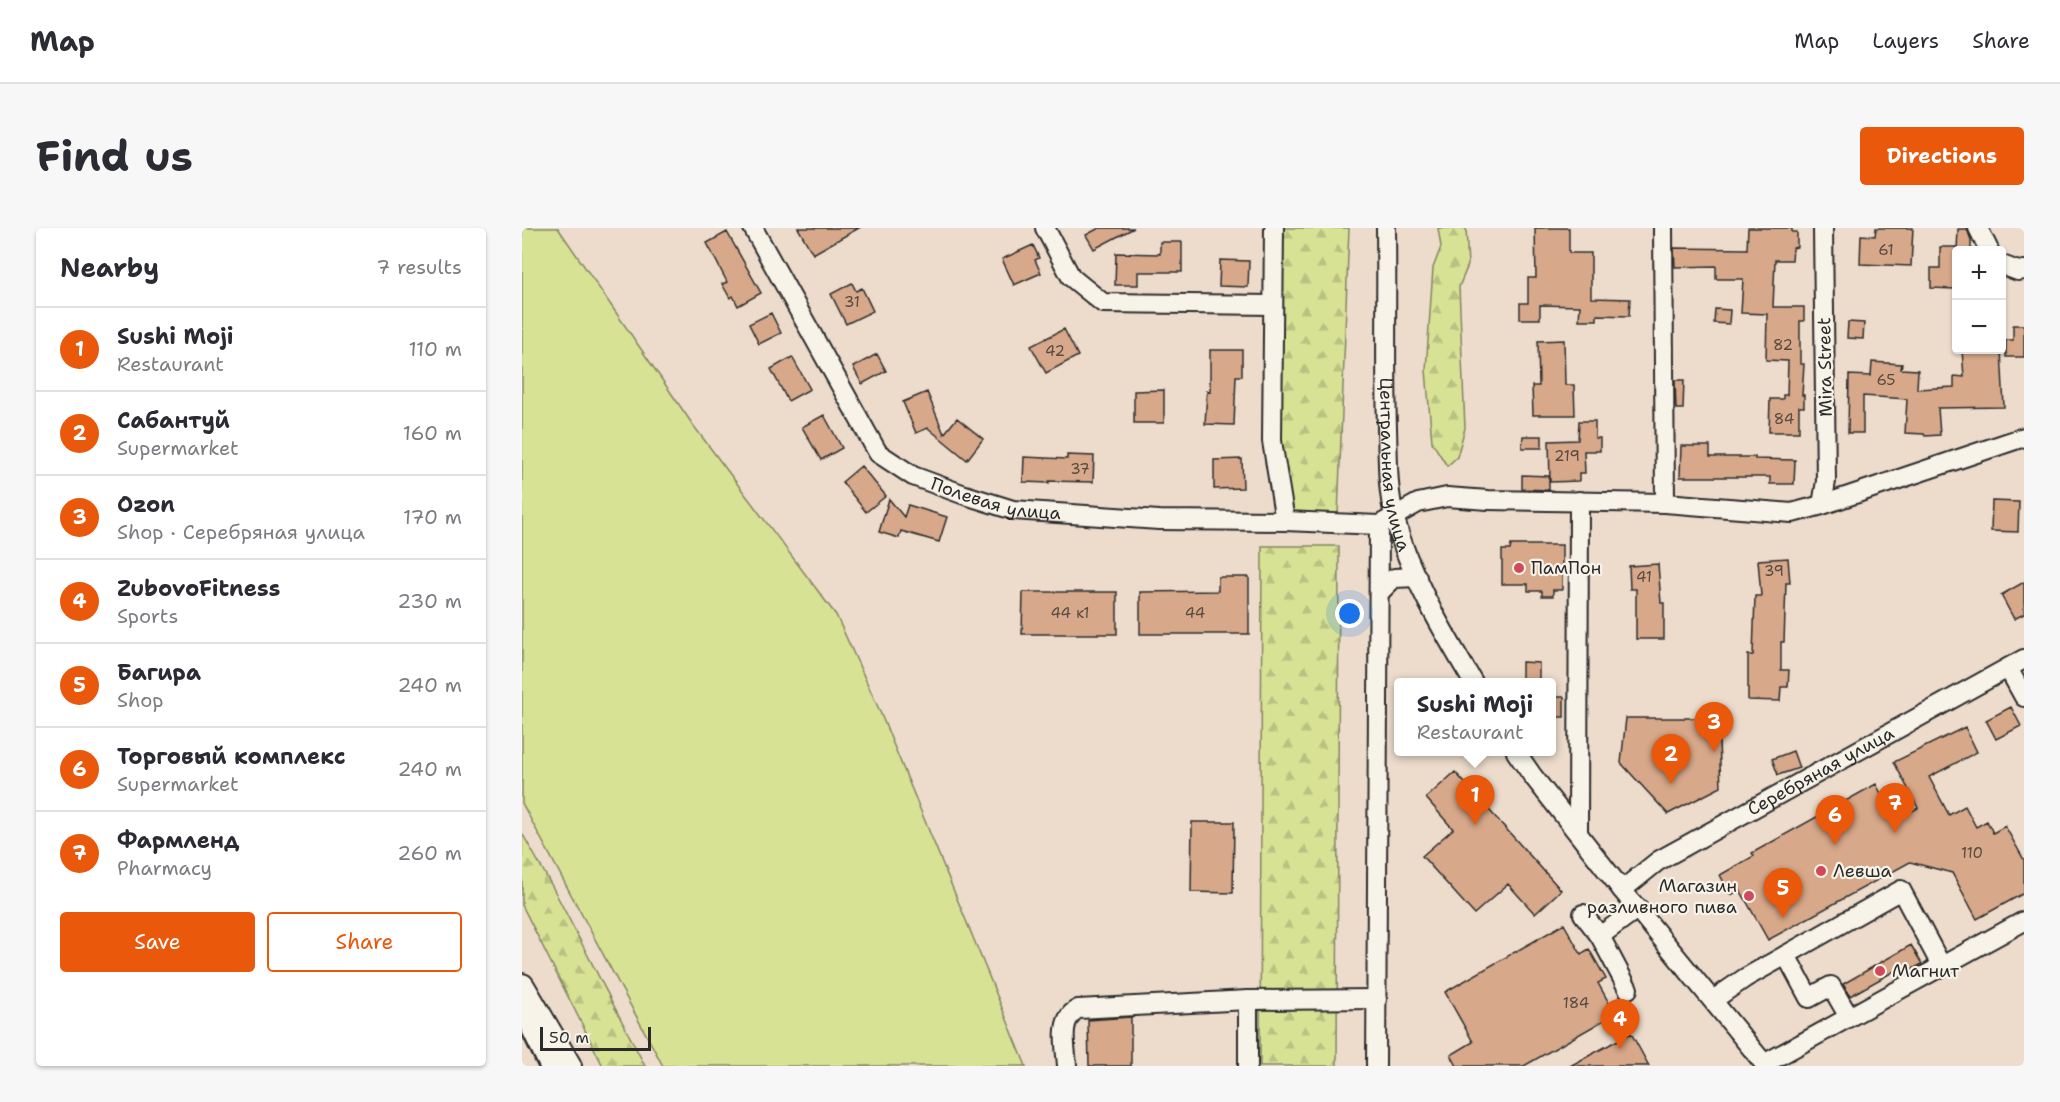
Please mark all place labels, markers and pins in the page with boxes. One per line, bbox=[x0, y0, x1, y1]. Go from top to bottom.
place label: ПамПон bbox=[1531, 556, 1601, 580]
marker: ПамПон bbox=[1512, 561, 1526, 575]
pin: 3 bbox=[1694, 702, 1734, 752]
pin: 2 bbox=[1652, 734, 1690, 784]
pin: 1 bbox=[1456, 776, 1494, 825]
pin: 7 bbox=[1876, 784, 1914, 833]
pin: 6 bbox=[1816, 796, 1854, 845]
place label: Левша bbox=[1833, 859, 1892, 883]
marker: Левша bbox=[1814, 864, 1828, 878]
pin: 5 bbox=[1764, 868, 1802, 918]
place label: Магазин разливного пива bbox=[1587, 874, 1737, 919]
marker: Магазин разливного пива bbox=[1742, 889, 1756, 903]
place label: Магнит bbox=[1892, 959, 1960, 983]
marker: Магнит bbox=[1873, 964, 1887, 978]
pin: 4 bbox=[1600, 1000, 1640, 1049]

